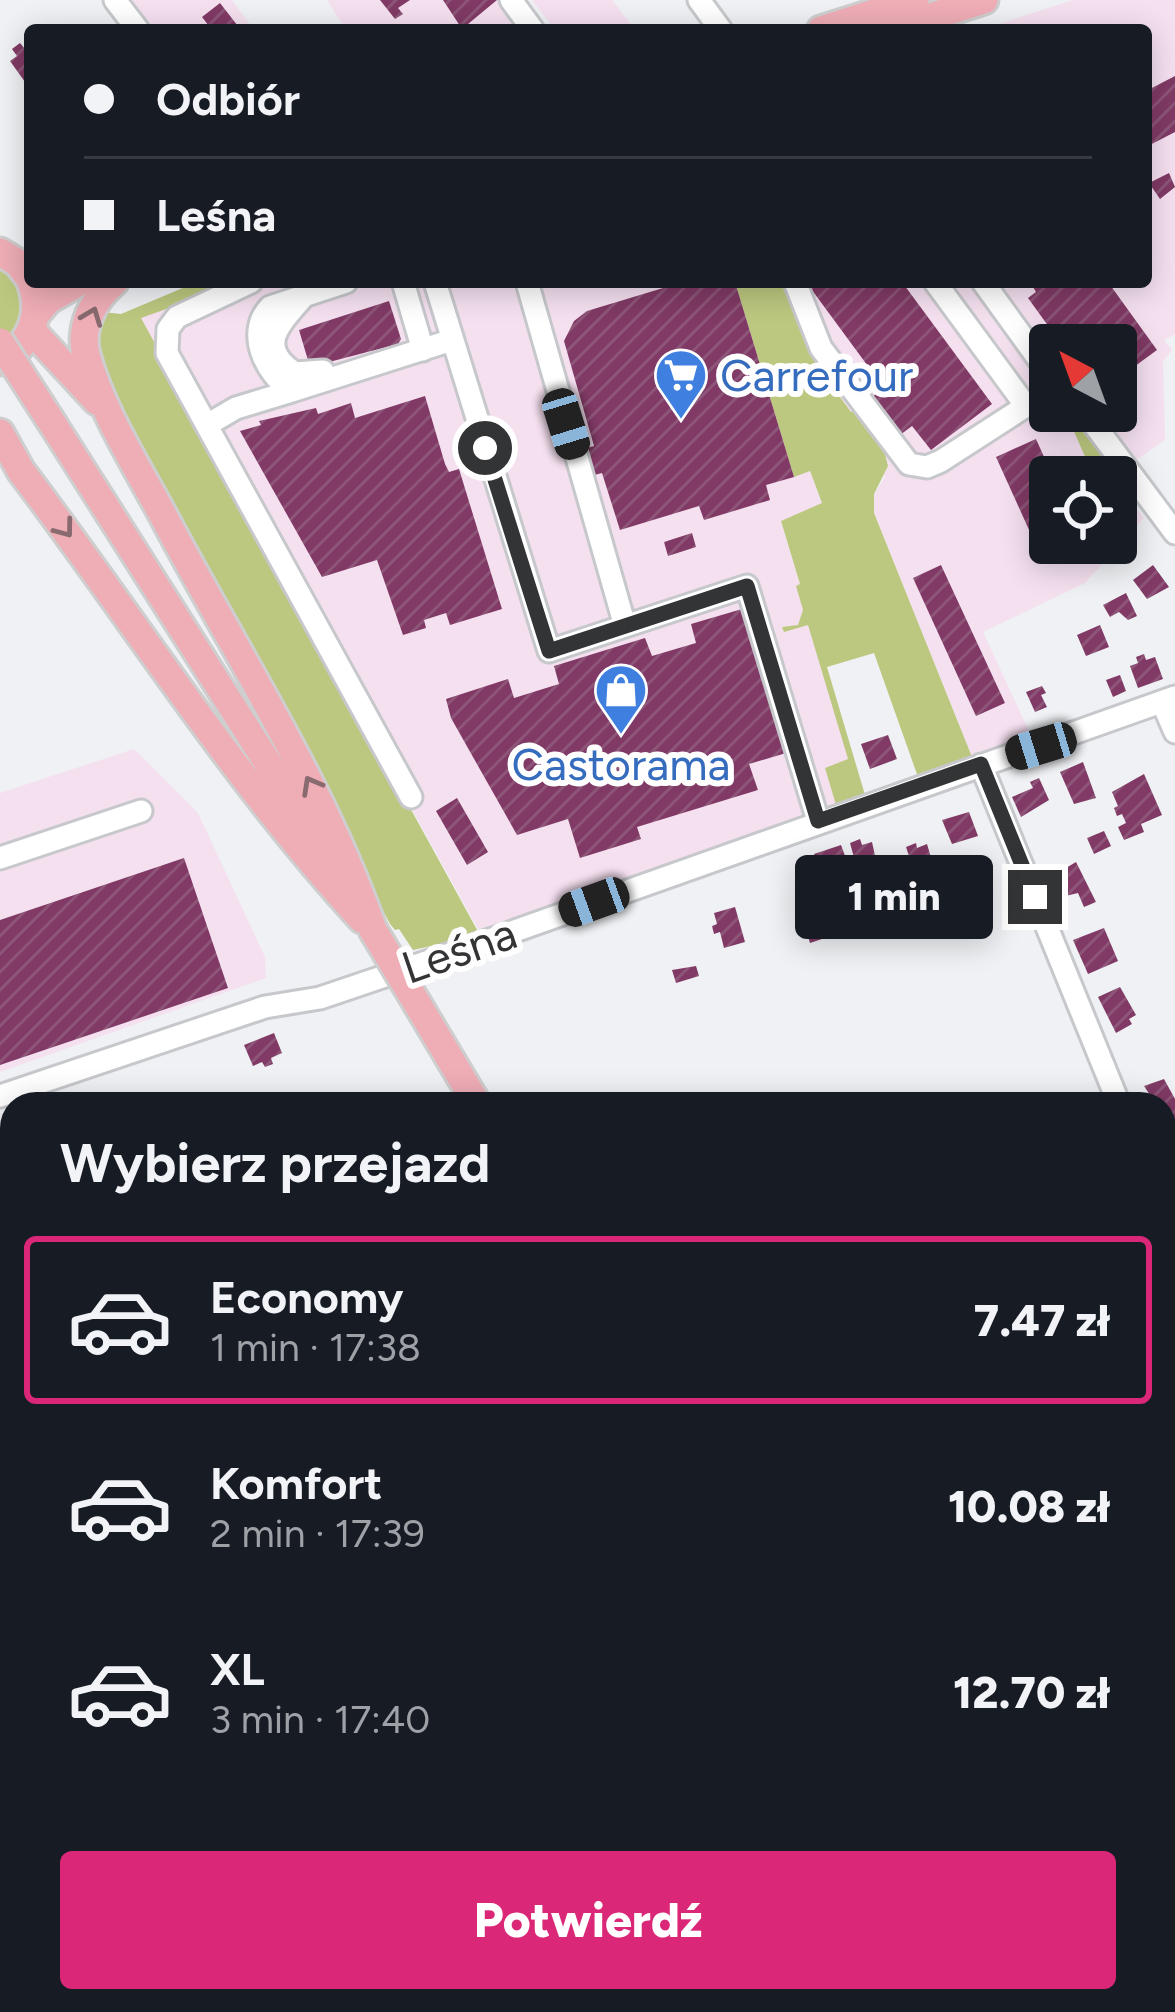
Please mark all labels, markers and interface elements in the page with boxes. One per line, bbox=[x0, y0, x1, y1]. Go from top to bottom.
text: Odbiór bbox=[156, 72, 300, 126]
text: Leśna bbox=[156, 188, 276, 242]
one-way arrow bbox=[77, 307, 102, 328]
north arrow bbox=[1029, 324, 1137, 432]
map controls bbox=[1029, 324, 1137, 564]
supermarket icon: Carrefour bbox=[653, 347, 709, 421]
place label: Carrefour bbox=[720, 348, 913, 402]
car bbox=[538, 384, 594, 464]
route start bbox=[458, 421, 512, 475]
button: locate bbox=[1029, 456, 1137, 564]
one-way arrow bbox=[51, 516, 73, 537]
shop icon: Castorama bbox=[593, 662, 649, 736]
car bbox=[1001, 718, 1081, 774]
place label: Castorama bbox=[512, 737, 730, 791]
one-way arrow bbox=[302, 776, 325, 797]
callout: 1 min bbox=[795, 855, 993, 939]
route end bbox=[1008, 870, 1062, 924]
car bbox=[554, 873, 634, 931]
text: 1 min bbox=[847, 873, 941, 920]
street label: Leśna bbox=[395, 905, 523, 995]
text: Wybierz przejazd bbox=[60, 1131, 490, 1196]
icon: car bbox=[66, 1266, 174, 1374]
text: Economy bbox=[210, 1270, 403, 1324]
text: 7.47 zł bbox=[974, 1293, 1110, 1347]
text: 1 min · 17:38 bbox=[210, 1324, 421, 1371]
icon: car bbox=[66, 1452, 174, 1560]
text: Komfort bbox=[210, 1456, 382, 1510]
text: 10.08 zł bbox=[948, 1479, 1110, 1533]
text: 2 min · 17:39 bbox=[210, 1510, 425, 1557]
icon: car bbox=[66, 1638, 174, 1746]
text: XL bbox=[210, 1642, 265, 1696]
text: 12.70 zł bbox=[953, 1665, 1110, 1719]
text: 3 min · 17:40 bbox=[210, 1696, 430, 1743]
button: Potwierdź bbox=[60, 1851, 1116, 1989]

